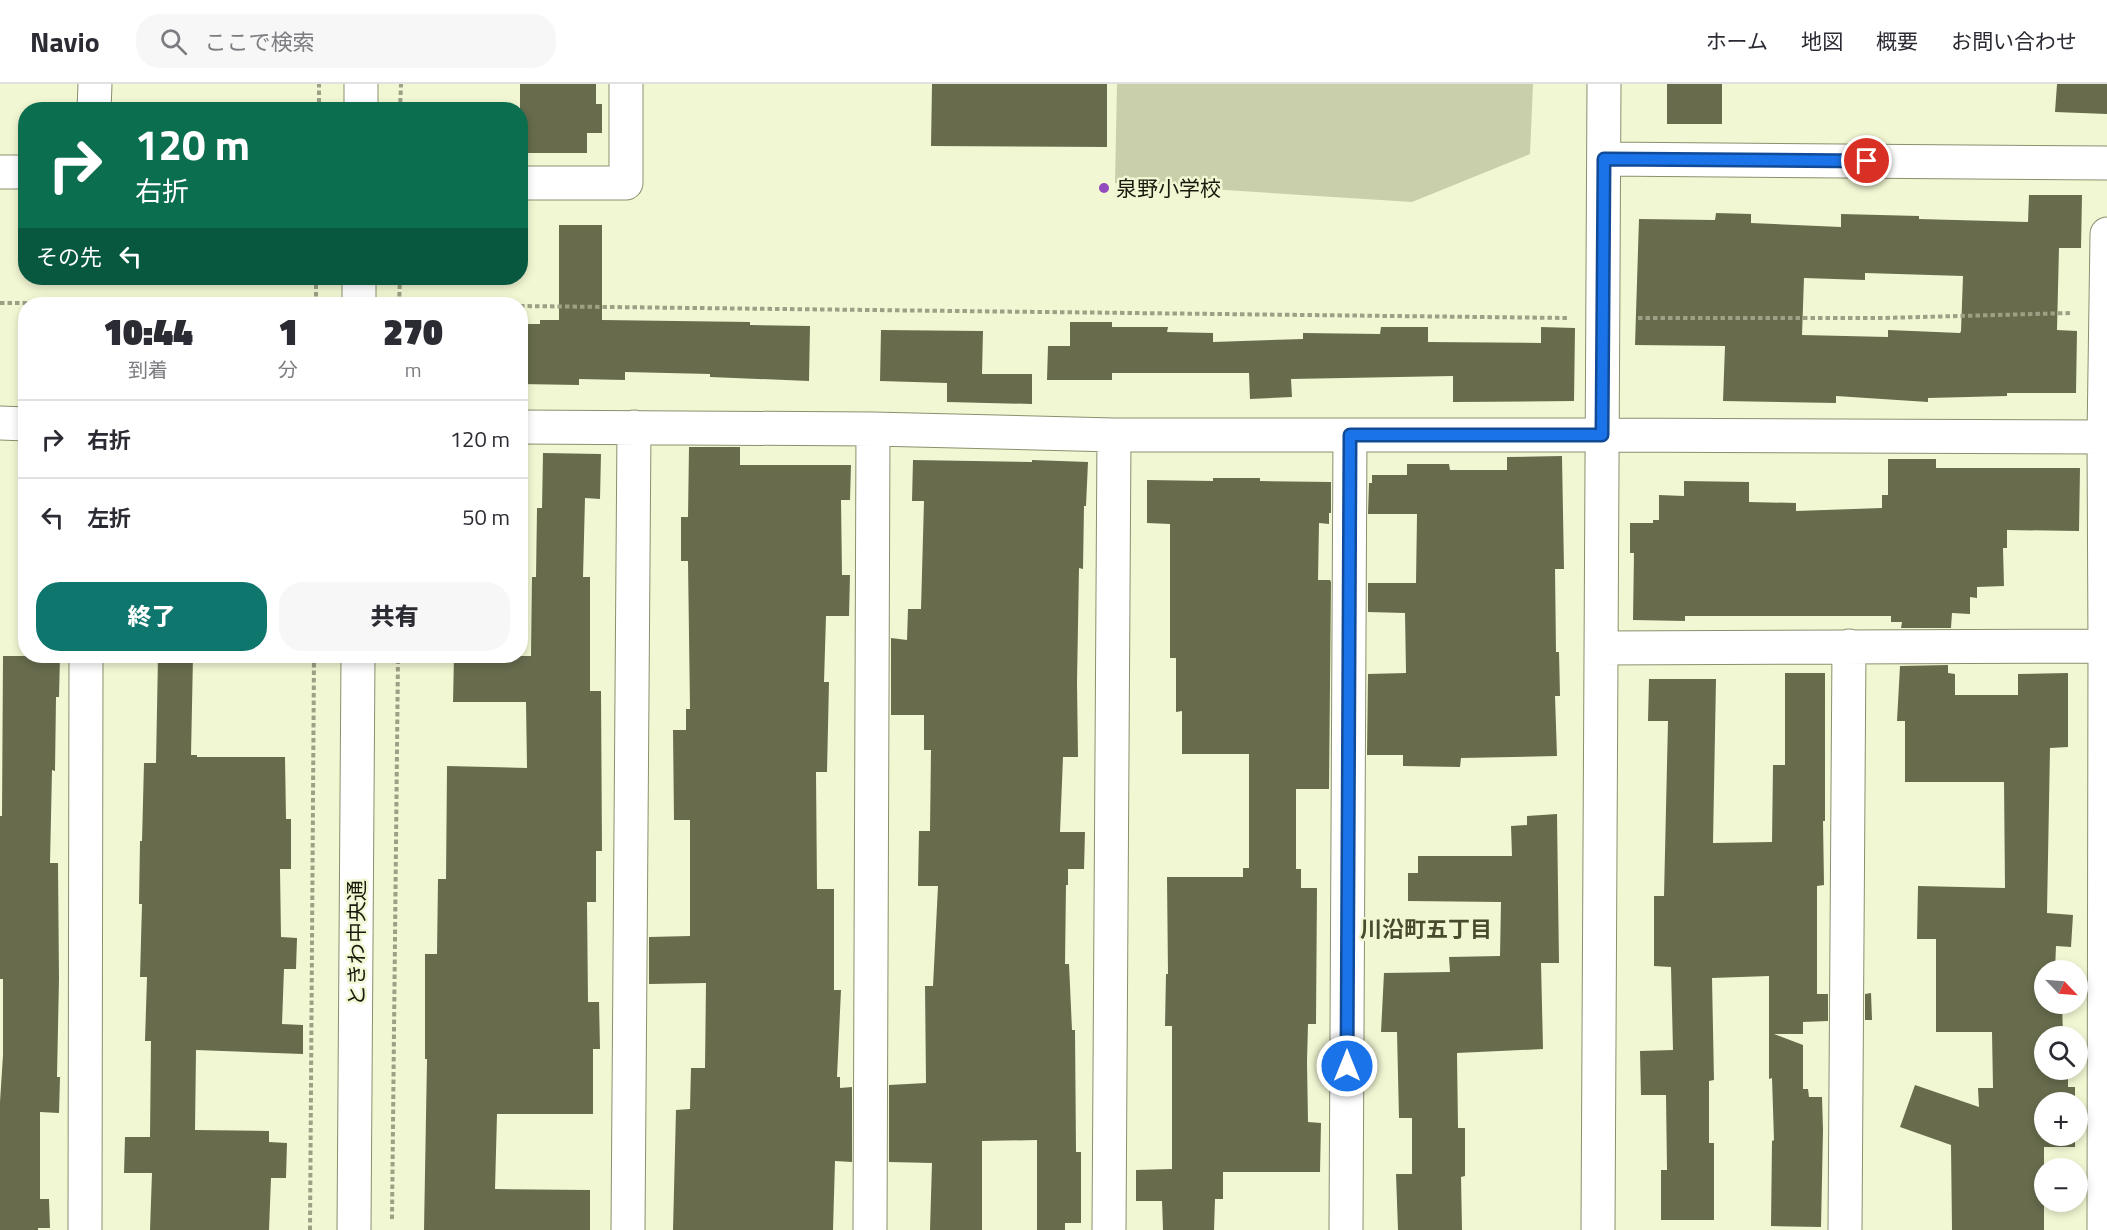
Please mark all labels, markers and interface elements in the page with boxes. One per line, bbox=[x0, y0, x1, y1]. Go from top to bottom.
search box bbox=[136, 14, 556, 68]
text: Navio bbox=[30, 20, 100, 63]
icon: search bbox=[157, 25, 190, 58]
text: ここで検索 bbox=[205, 25, 315, 59]
text: ホーム bbox=[1706, 25, 1768, 57]
text: 地図 bbox=[1801, 25, 1843, 57]
text: 概要 bbox=[1876, 25, 1918, 57]
text: お問い合わせ bbox=[1951, 25, 2077, 57]
text: 120 m bbox=[135, 112, 250, 176]
icon: right bbox=[36, 126, 114, 204]
pin bbox=[1841, 135, 1892, 186]
icon: arrive bbox=[1850, 144, 1883, 177]
text: 右折 bbox=[135, 170, 189, 211]
place label: 泉野小学校 bbox=[1116, 172, 1221, 204]
marker: 泉野小学校 bbox=[1097, 181, 1111, 195]
text: その先 bbox=[36, 240, 102, 274]
icon: left bbox=[114, 240, 147, 273]
text: 10:44 bbox=[103, 304, 193, 359]
text: 1 bbox=[278, 304, 298, 359]
text: 270 bbox=[383, 304, 443, 359]
text: 到着 bbox=[128, 354, 168, 385]
text: 分 bbox=[278, 354, 298, 385]
text: m bbox=[405, 354, 421, 385]
text: 120 m bbox=[450, 422, 510, 456]
icon: right bbox=[36, 423, 69, 456]
text: 右折 bbox=[87, 423, 131, 457]
text: 50 m bbox=[462, 500, 510, 534]
icon: left bbox=[36, 501, 69, 534]
text: 左折 bbox=[87, 501, 131, 535]
button: 終了 bbox=[36, 582, 267, 651]
button: 共有 bbox=[279, 582, 510, 651]
street label: ときわ中央通 bbox=[340, 880, 372, 1006]
district label: 川沿町五丁目 bbox=[1360, 912, 1492, 946]
north arrow bbox=[2034, 960, 2088, 1014]
map controls bbox=[2034, 960, 2088, 1212]
button: search bbox=[2034, 1026, 2088, 1080]
position arrow bbox=[1315, 1034, 1379, 1098]
button: + bbox=[2034, 1092, 2088, 1146]
button: − bbox=[2034, 1158, 2088, 1212]

